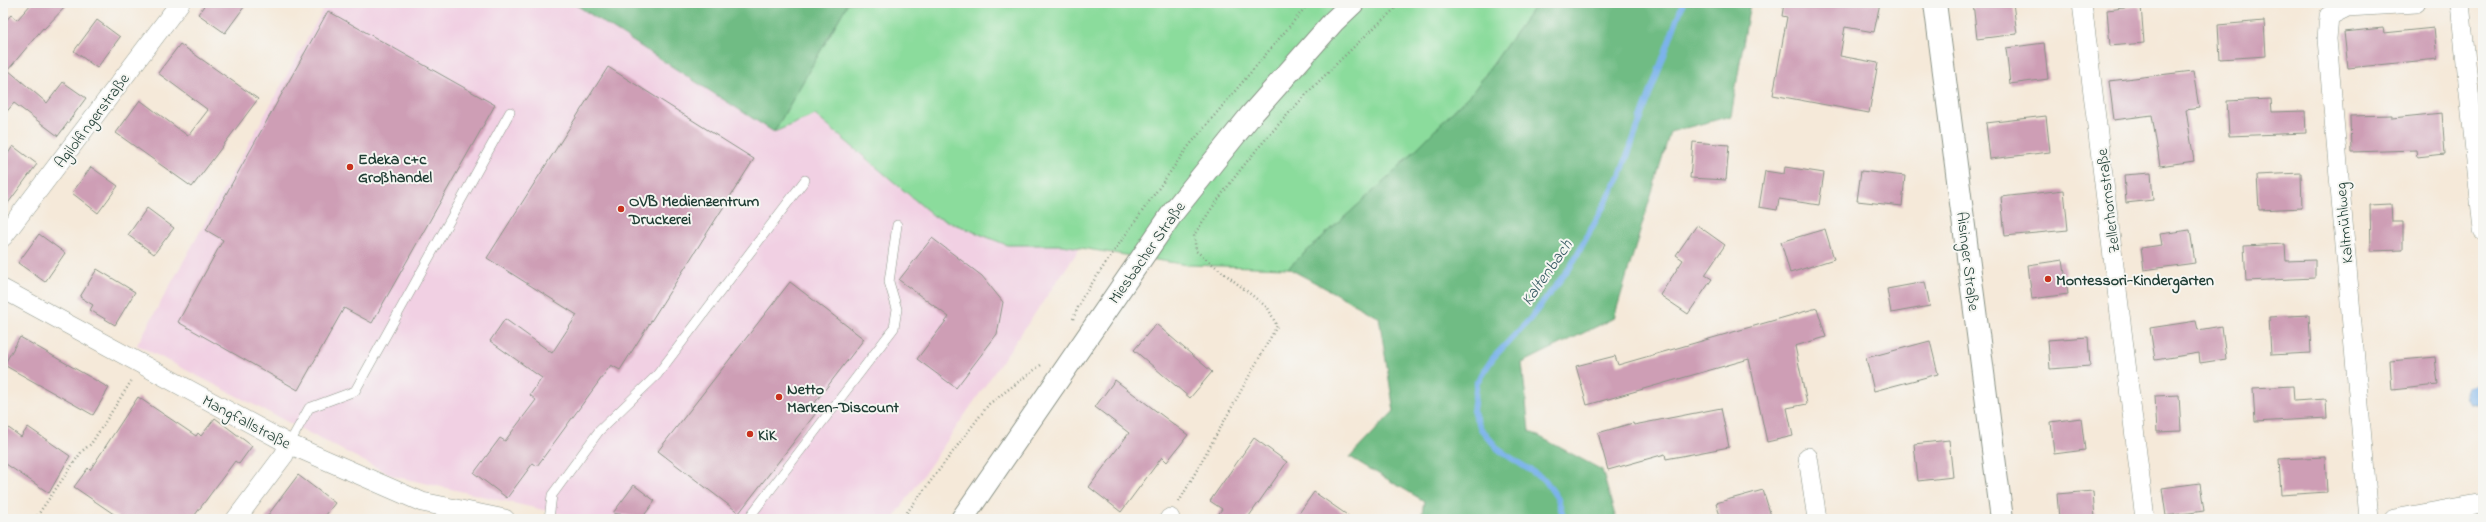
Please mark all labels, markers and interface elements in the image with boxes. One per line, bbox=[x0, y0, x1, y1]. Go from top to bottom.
street label: Agilolfingerstraße bbox=[49, 68, 137, 174]
street label: Zellerhornstraße bbox=[2091, 146, 2127, 254]
place label: Edeka c+c Großhandel bbox=[358, 148, 432, 190]
marker: Edeka c+c Großhandel bbox=[345, 162, 355, 172]
street label: Kaltmühlweg bbox=[2330, 181, 2360, 264]
place label: OVB Medienzentrum Druckerei bbox=[628, 190, 760, 232]
street label: Miesbacher Straße bbox=[1103, 196, 1193, 309]
marker: OVB Medienzentrum Druckerei bbox=[616, 204, 626, 214]
street label: Aisinger Straße bbox=[1949, 210, 1985, 313]
water label: Kaltenbach bbox=[1515, 234, 1580, 311]
place label: Montessori-Kindergarten bbox=[2056, 269, 2214, 294]
marker: Montessori-Kindergarten bbox=[2043, 274, 2053, 284]
place label: Netto Marken-Discount bbox=[787, 378, 900, 420]
street label: Mangfallstraße bbox=[197, 389, 295, 457]
marker: Netto Marken-Discount bbox=[774, 392, 784, 402]
place label: KiK bbox=[758, 424, 778, 448]
marker: KiK bbox=[745, 429, 755, 439]

